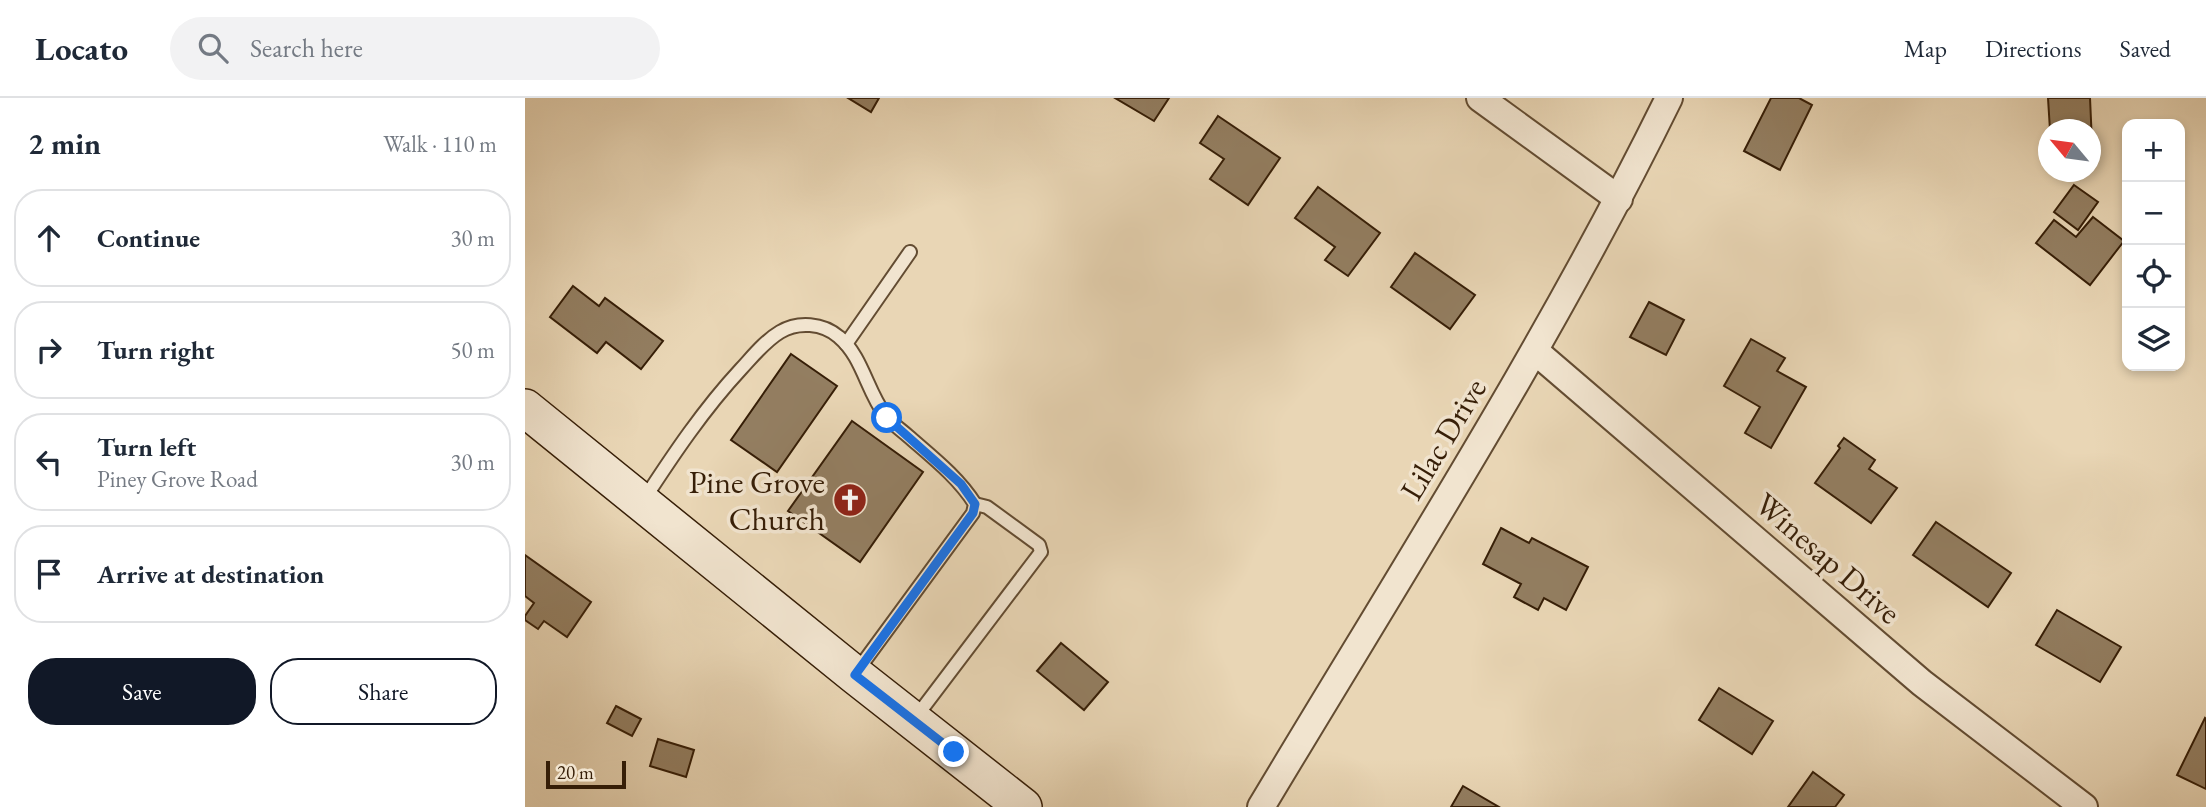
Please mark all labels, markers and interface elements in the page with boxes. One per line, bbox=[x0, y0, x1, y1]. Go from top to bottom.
search box bbox=[170, 17, 660, 80]
text: Locato bbox=[35, 27, 128, 70]
icon: search bbox=[194, 29, 232, 67]
text: Search here bbox=[250, 31, 363, 65]
text: Map bbox=[1904, 33, 1947, 64]
text: Directions bbox=[1985, 33, 2082, 64]
text: Saved bbox=[2120, 33, 2171, 64]
north arrow bbox=[2038, 119, 2101, 182]
map controls bbox=[2122, 119, 2185, 371]
button: + bbox=[2122, 119, 2185, 182]
text: 2 min bbox=[28, 124, 101, 163]
text: Walk · 110 m bbox=[383, 129, 497, 159]
button: − bbox=[2122, 182, 2185, 245]
icon: ahead bbox=[30, 219, 68, 257]
text: Continue bbox=[97, 221, 200, 255]
text: 30 m bbox=[450, 223, 495, 253]
button: locate bbox=[2122, 245, 2185, 308]
button: layers bbox=[2122, 308, 2185, 371]
icon: right bbox=[30, 331, 68, 369]
text: Turn right bbox=[97, 333, 215, 367]
text: 50 m bbox=[450, 335, 495, 365]
street label: Lilac Drive bbox=[1390, 370, 1496, 508]
route start bbox=[871, 402, 902, 433]
text: Turn left bbox=[97, 430, 196, 464]
icon: left bbox=[30, 443, 68, 481]
text: 30 m bbox=[450, 447, 495, 477]
place label: Pine Grove Church bbox=[689, 461, 825, 540]
text: Piney Grove Road bbox=[97, 464, 258, 494]
church icon: Pine Grove Church bbox=[831, 481, 869, 519]
street label: Winesap Drive bbox=[1746, 483, 1910, 633]
icon: arrive bbox=[30, 555, 68, 593]
text: Arrive at destination bbox=[97, 557, 324, 591]
button: Save bbox=[28, 658, 256, 725]
button: Share bbox=[270, 658, 497, 725]
route end bbox=[938, 736, 969, 767]
scale bar bbox=[546, 758, 627, 790]
text: 20 m bbox=[557, 760, 594, 785]

